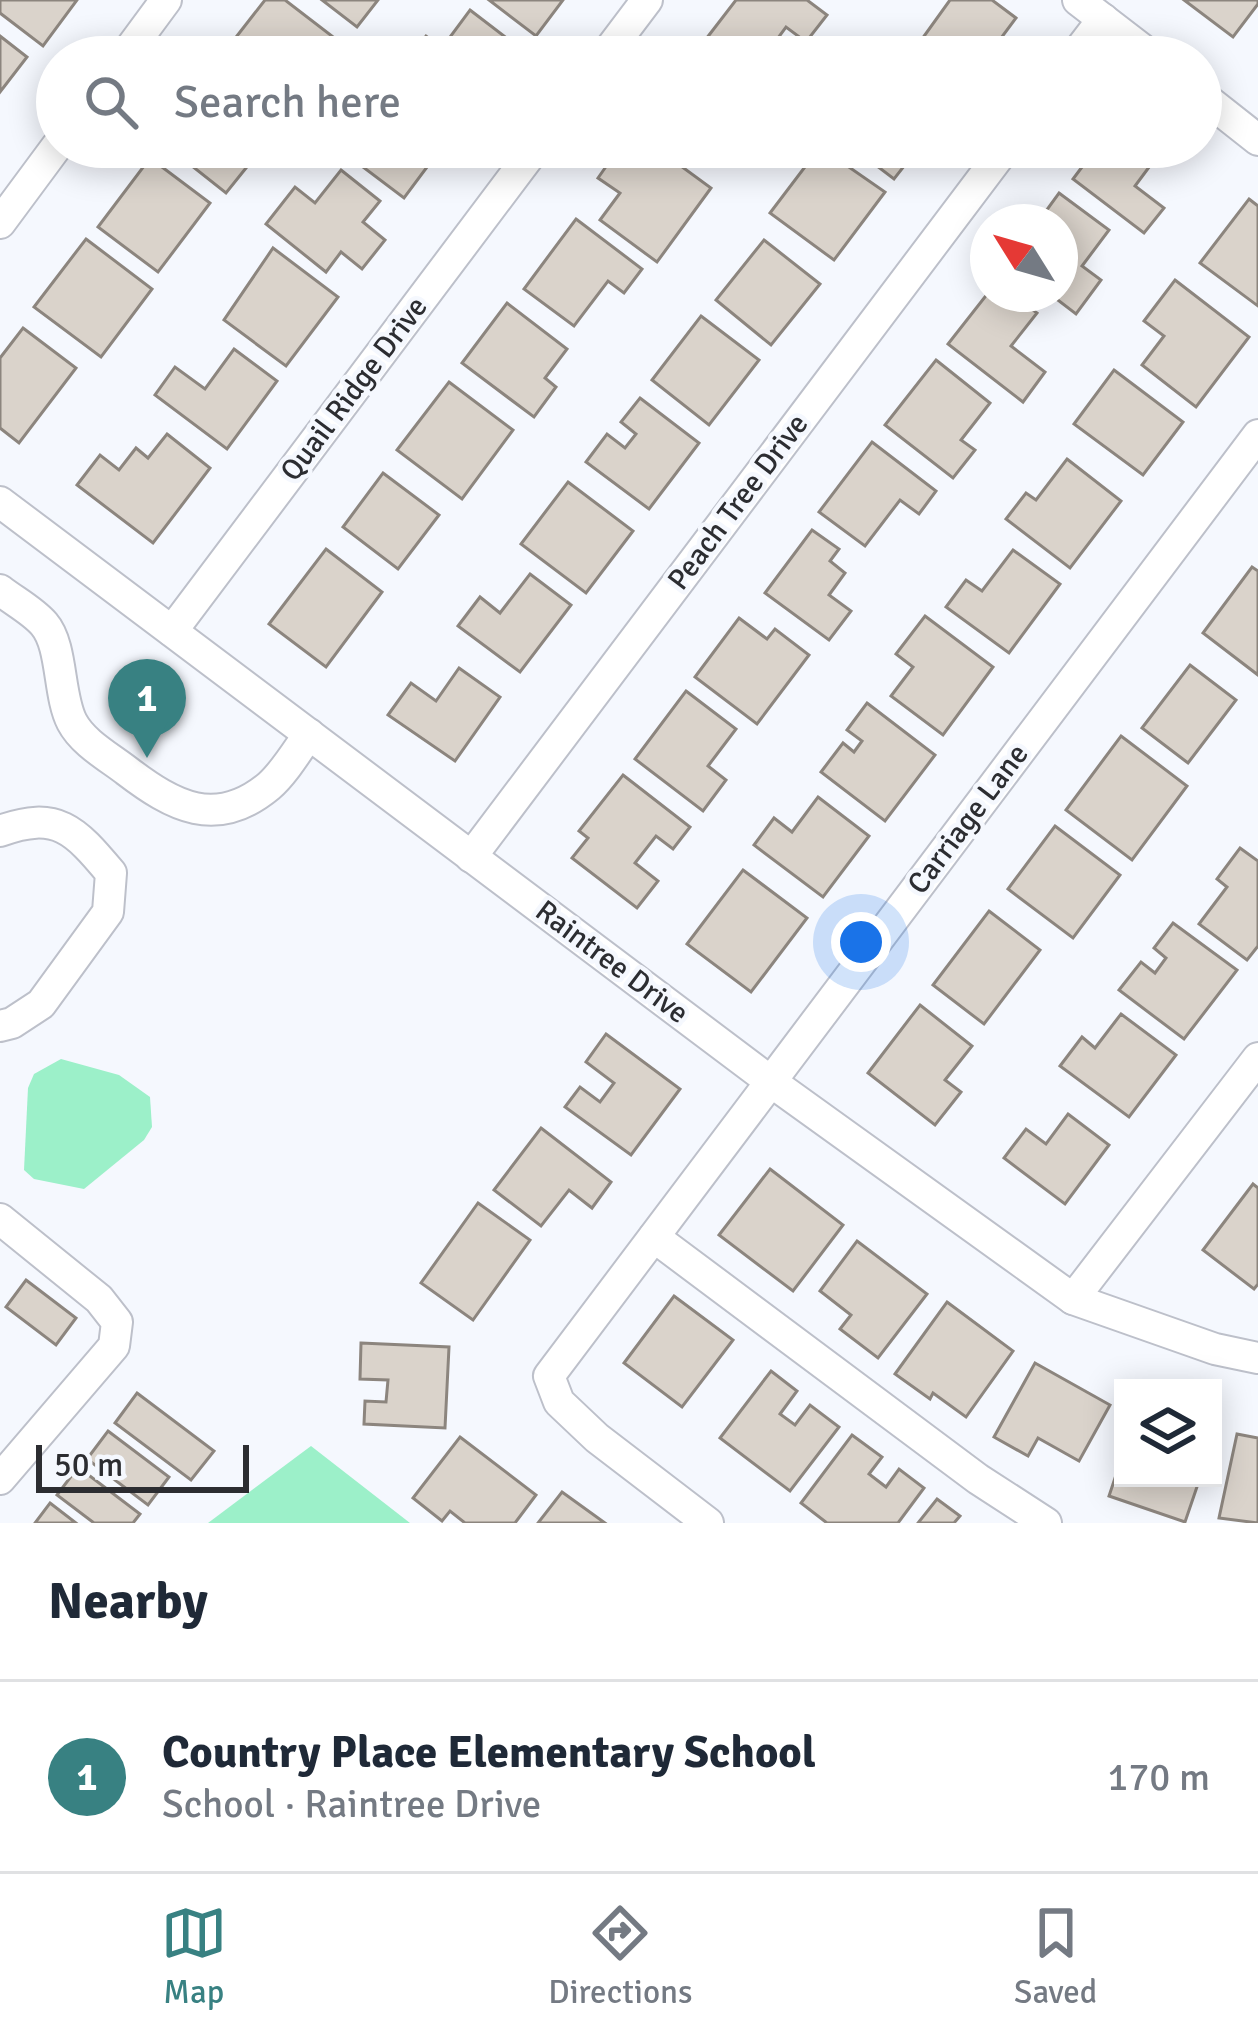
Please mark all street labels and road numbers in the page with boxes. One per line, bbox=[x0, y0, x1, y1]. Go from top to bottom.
street label: Quail Ridge Drive bbox=[273, 289, 435, 489]
street label: Peach Tree Drive bbox=[660, 407, 816, 597]
street label: Carriage Lane bbox=[900, 737, 1036, 901]
street label: Raintree Drive bbox=[528, 892, 696, 1032]

